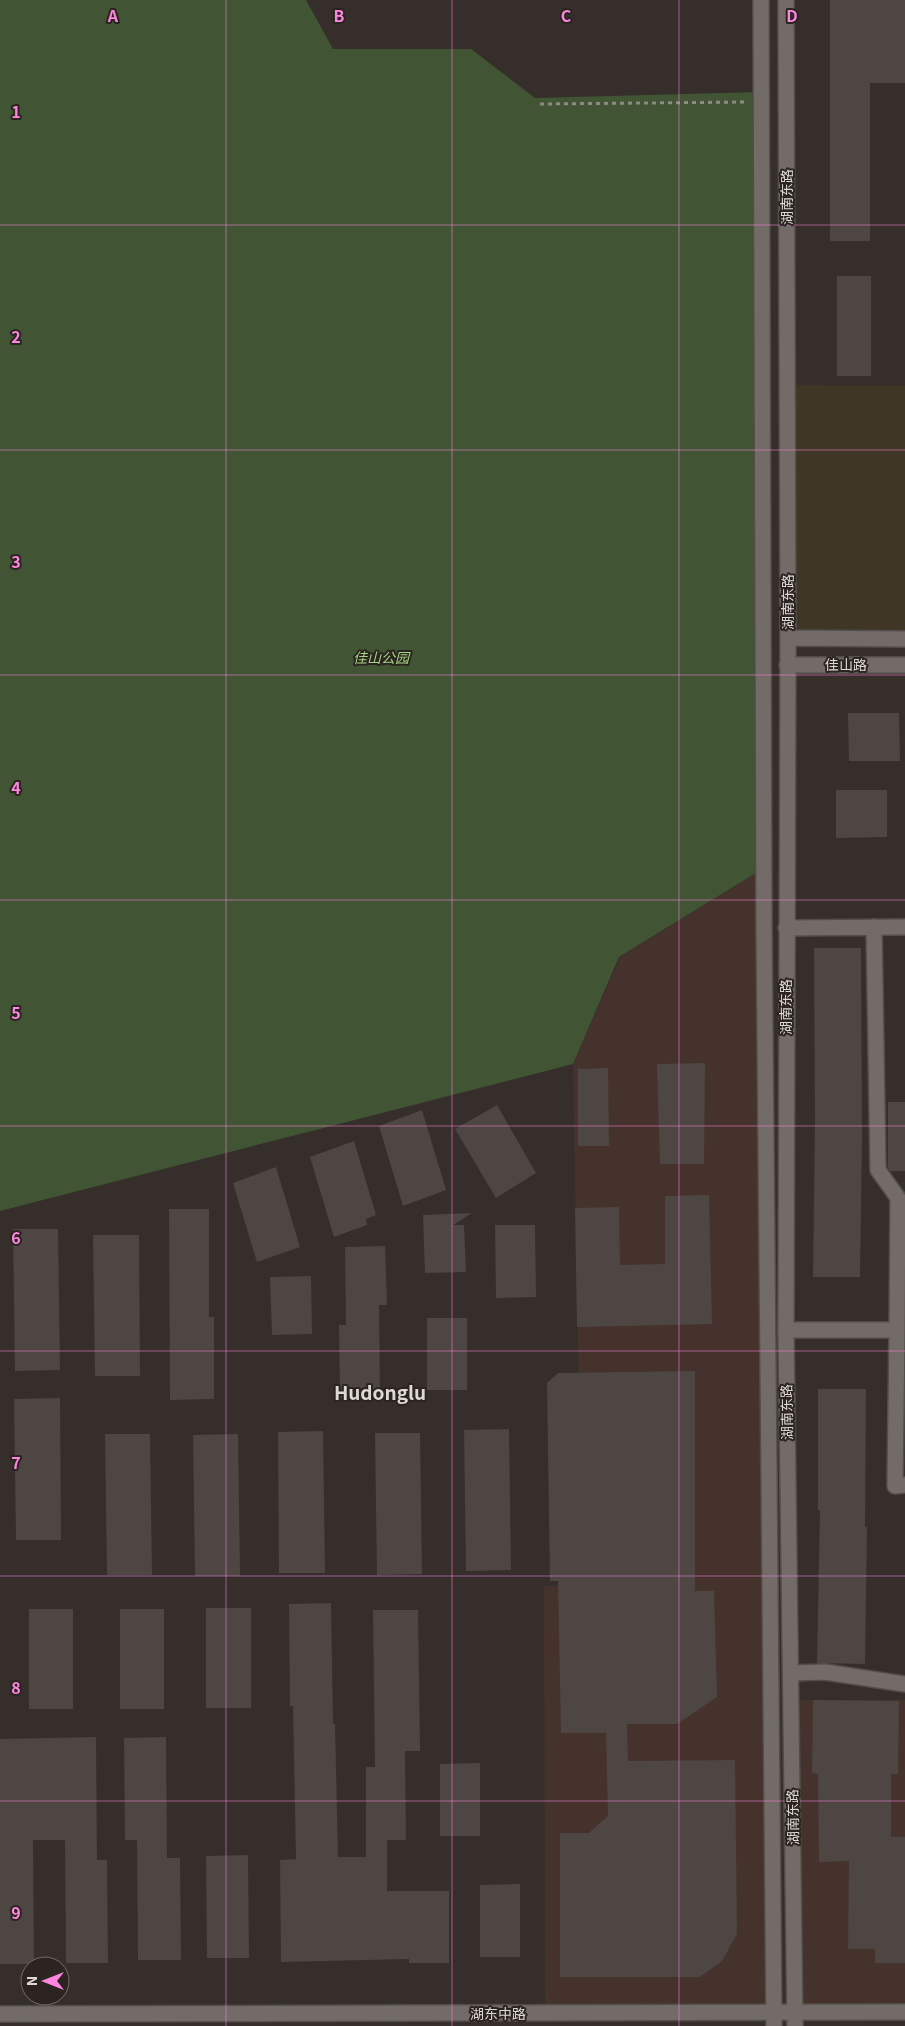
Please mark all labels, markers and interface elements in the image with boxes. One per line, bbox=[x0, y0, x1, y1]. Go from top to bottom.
text: A bbox=[107, 3, 119, 27]
text: B bbox=[334, 3, 345, 27]
text: C bbox=[561, 3, 572, 27]
text: D bbox=[786, 3, 798, 27]
text: 1 bbox=[11, 99, 21, 123]
street label: 湖南东路 bbox=[776, 169, 796, 225]
text: 2 bbox=[11, 324, 21, 348]
text: 3 bbox=[11, 549, 21, 573]
street label: 湖南东路 bbox=[777, 574, 797, 630]
park label: 佳山公园 bbox=[353, 647, 411, 667]
street label: 佳山路 bbox=[825, 654, 867, 674]
text: 4 bbox=[11, 775, 21, 799]
street label: 湖南东路 bbox=[775, 979, 795, 1035]
text: 5 bbox=[11, 1000, 21, 1024]
text: 6 bbox=[11, 1225, 21, 1249]
district label: Hudonglu bbox=[334, 1378, 426, 1405]
street label: 湖南东路 bbox=[776, 1384, 796, 1440]
text: 7 bbox=[11, 1450, 21, 1474]
text: 8 bbox=[11, 1675, 21, 1699]
street label: 湖南东路 bbox=[782, 1789, 802, 1845]
text: 9 bbox=[11, 1900, 21, 1924]
north arrow bbox=[20, 1956, 70, 2006]
text: N bbox=[21, 1976, 41, 1986]
street label: 湖东中路 bbox=[470, 2003, 526, 2023]

